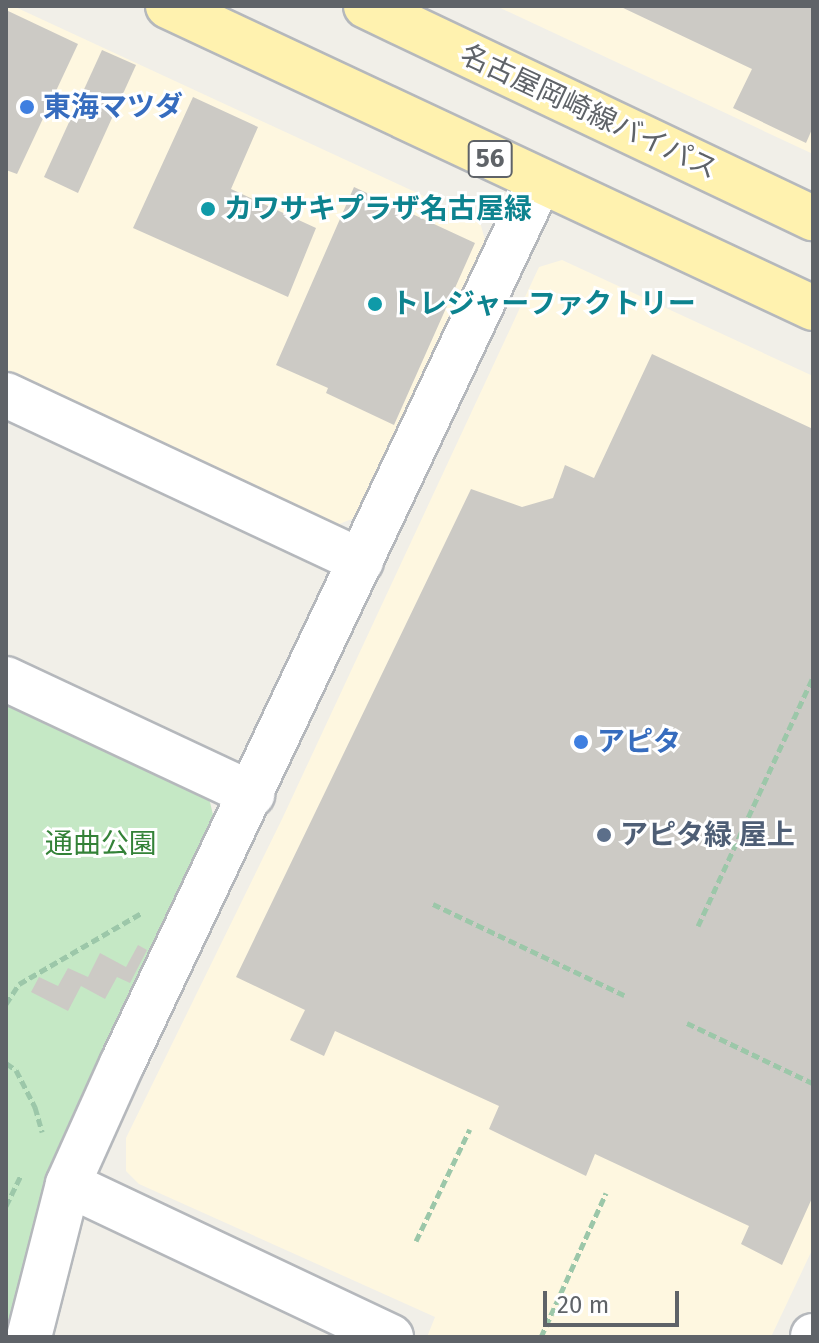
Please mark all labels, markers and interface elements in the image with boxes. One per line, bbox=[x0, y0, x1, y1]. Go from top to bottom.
street label: 名古屋岡崎線バイパス bbox=[455, 38, 723, 186]
place label: 東海マツダ bbox=[43, 90, 183, 124]
marker: 東海マツダ bbox=[18, 98, 36, 116]
road number: 56 bbox=[466, 137, 514, 181]
place label: カワサキプラザ名古屋緑 bbox=[224, 192, 532, 226]
marker: カワサキプラザ名古屋緑 bbox=[199, 200, 217, 218]
place label: トレジャーファクトリー bbox=[391, 287, 699, 321]
marker: トレジャーファクトリー bbox=[366, 295, 384, 313]
place label: アピタ bbox=[597, 725, 681, 759]
marker: アピタ bbox=[572, 733, 590, 751]
place label: アピタ緑 屋上 bbox=[620, 818, 795, 852]
marker: アピタ緑 屋上 bbox=[595, 826, 613, 844]
park label: 通曲公園 bbox=[45, 827, 157, 861]
scale bar bbox=[547, 1275, 683, 1325]
text: 20 m bbox=[557, 1291, 609, 1319]

